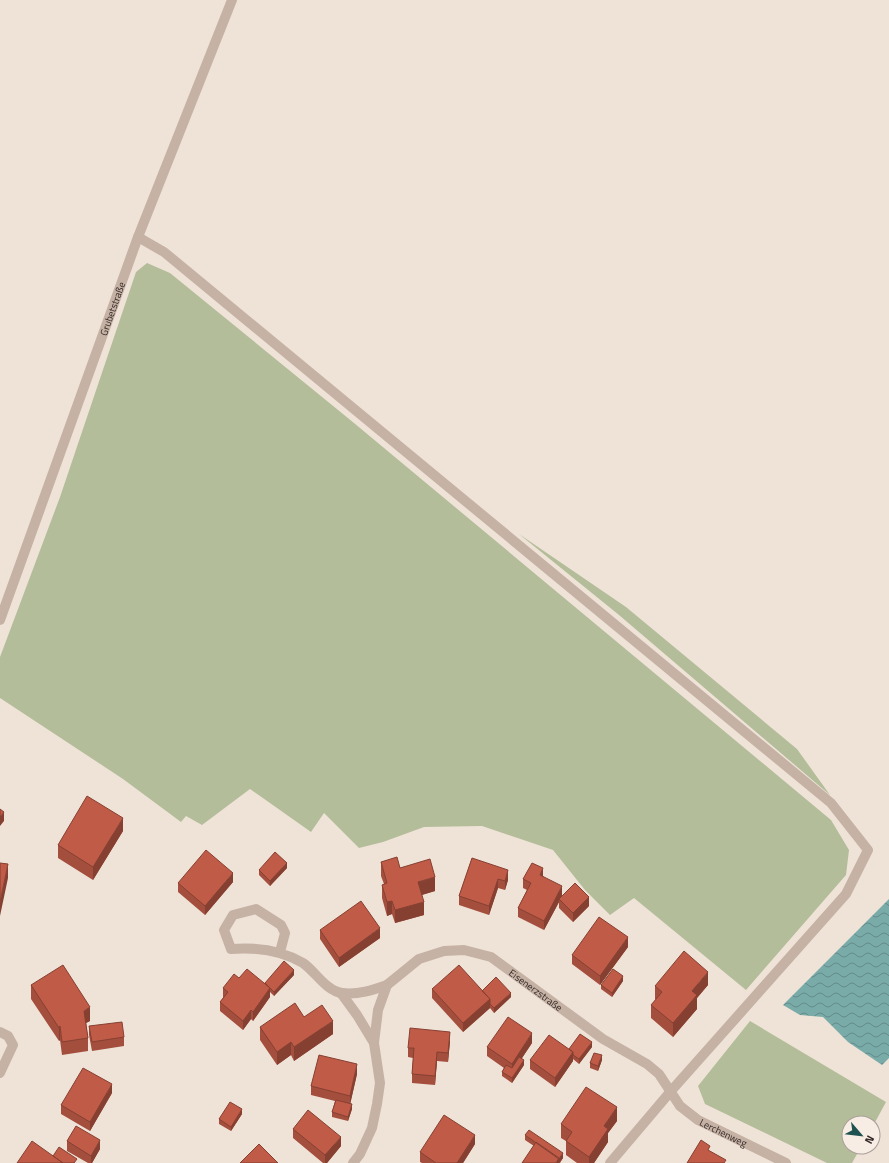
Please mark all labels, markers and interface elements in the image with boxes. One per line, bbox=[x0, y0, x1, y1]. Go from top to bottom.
street label: Grubetstraße bbox=[96, 280, 129, 338]
street label: Eisenerzstraße bbox=[506, 965, 566, 1015]
street label: Lerchenweg bbox=[697, 1115, 750, 1151]
north arrow bbox=[841, 1115, 881, 1155]
text: N bbox=[861, 1133, 879, 1147]

